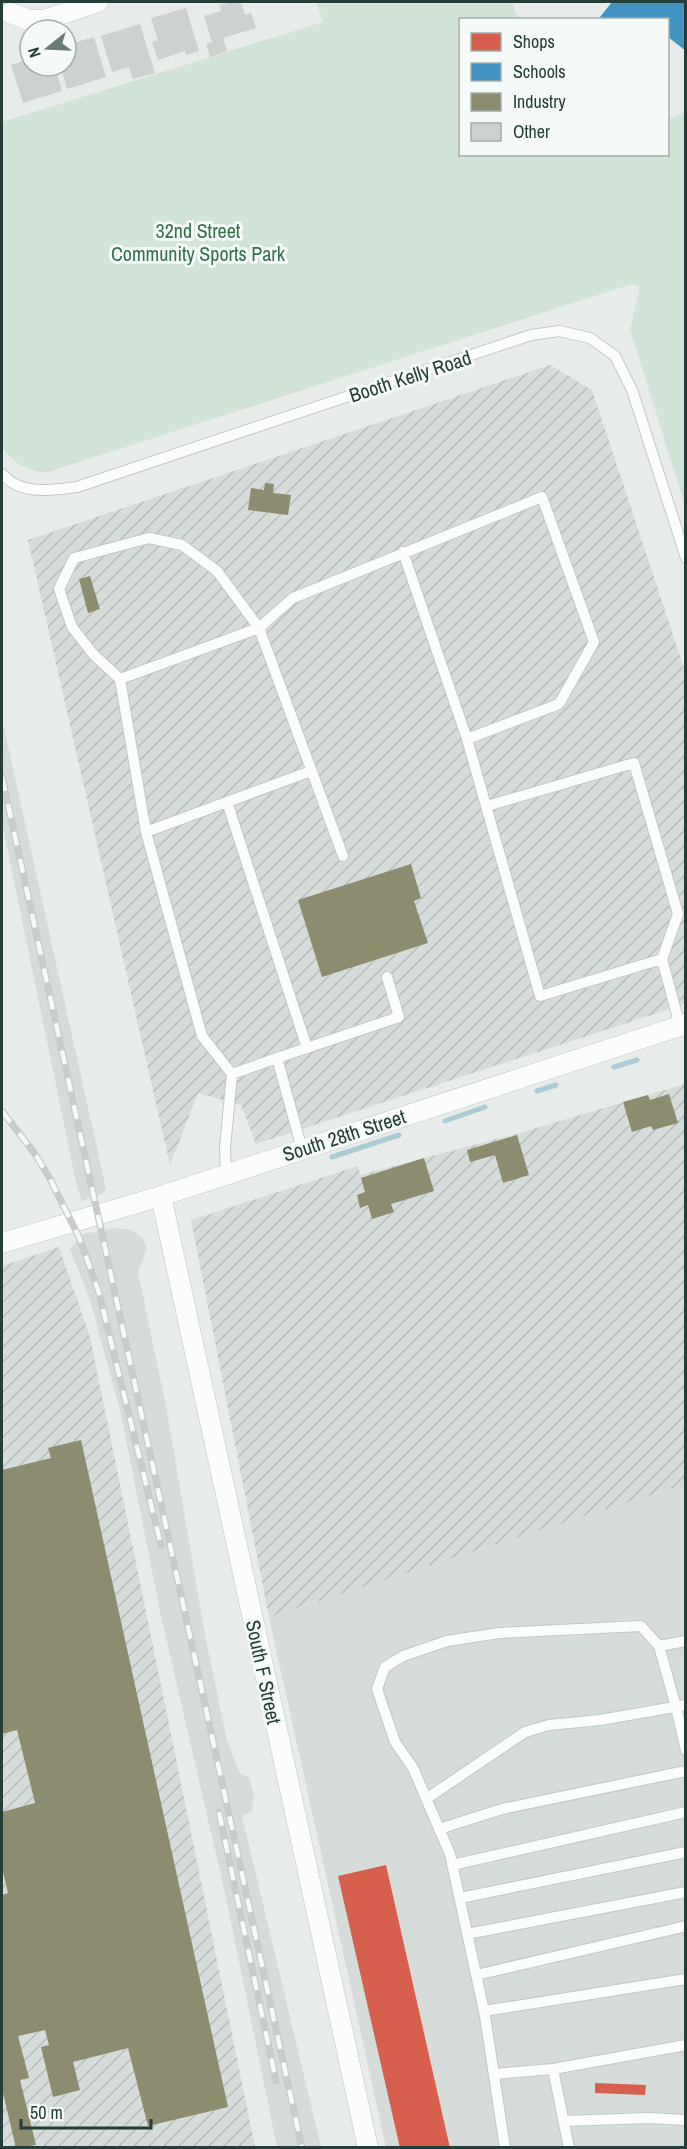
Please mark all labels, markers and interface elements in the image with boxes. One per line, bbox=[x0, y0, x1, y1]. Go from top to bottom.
north arrow bbox=[18, 18, 78, 78]
legend bbox=[459, 18, 669, 156]
text: Shops bbox=[513, 29, 555, 54]
text: N bbox=[22, 45, 46, 61]
text: Schools bbox=[513, 59, 566, 84]
text: Industry bbox=[513, 89, 566, 114]
text: Other bbox=[513, 119, 550, 144]
park label: 32nd Street Community Sports Park bbox=[111, 217, 286, 267]
street label: Booth Kelly Road bbox=[346, 344, 474, 408]
street label: South 28th Street bbox=[279, 1102, 409, 1168]
street label: South F Street bbox=[240, 1617, 288, 1727]
scale bar bbox=[21, 2092, 152, 2130]
text: 50 m bbox=[30, 2100, 63, 2125]

